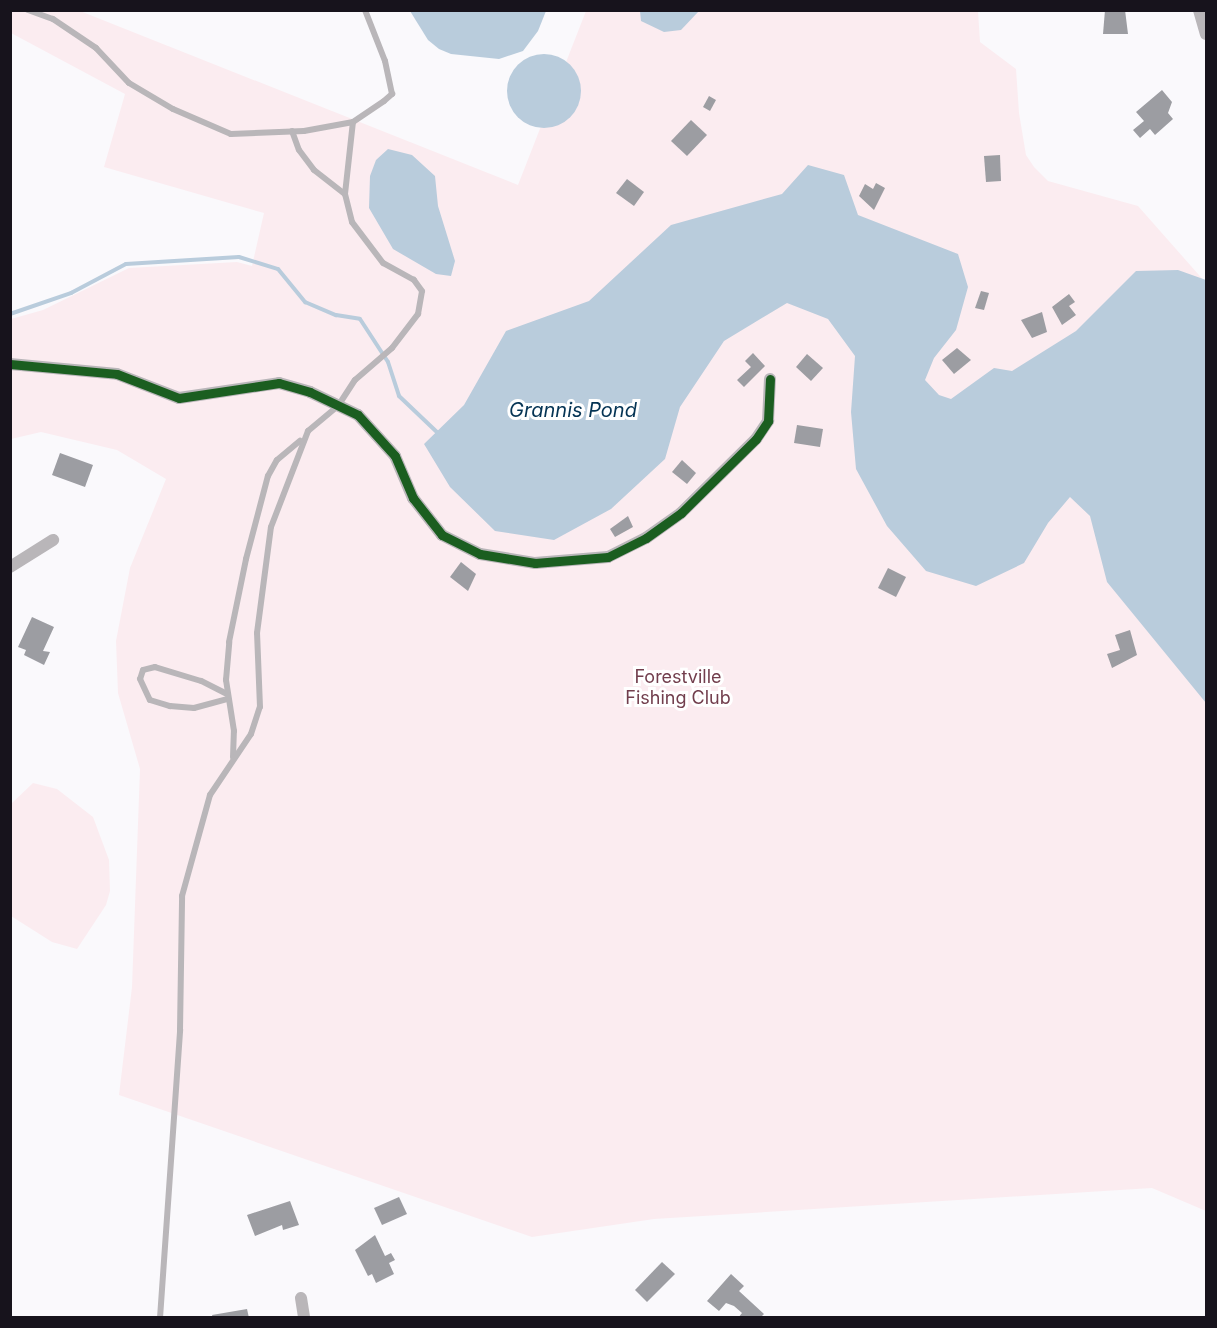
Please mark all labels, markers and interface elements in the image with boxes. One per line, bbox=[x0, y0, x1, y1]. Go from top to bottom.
water label: Grannis Pond bbox=[509, 398, 637, 422]
park label: Forestville Fishing Club bbox=[625, 667, 731, 710]

